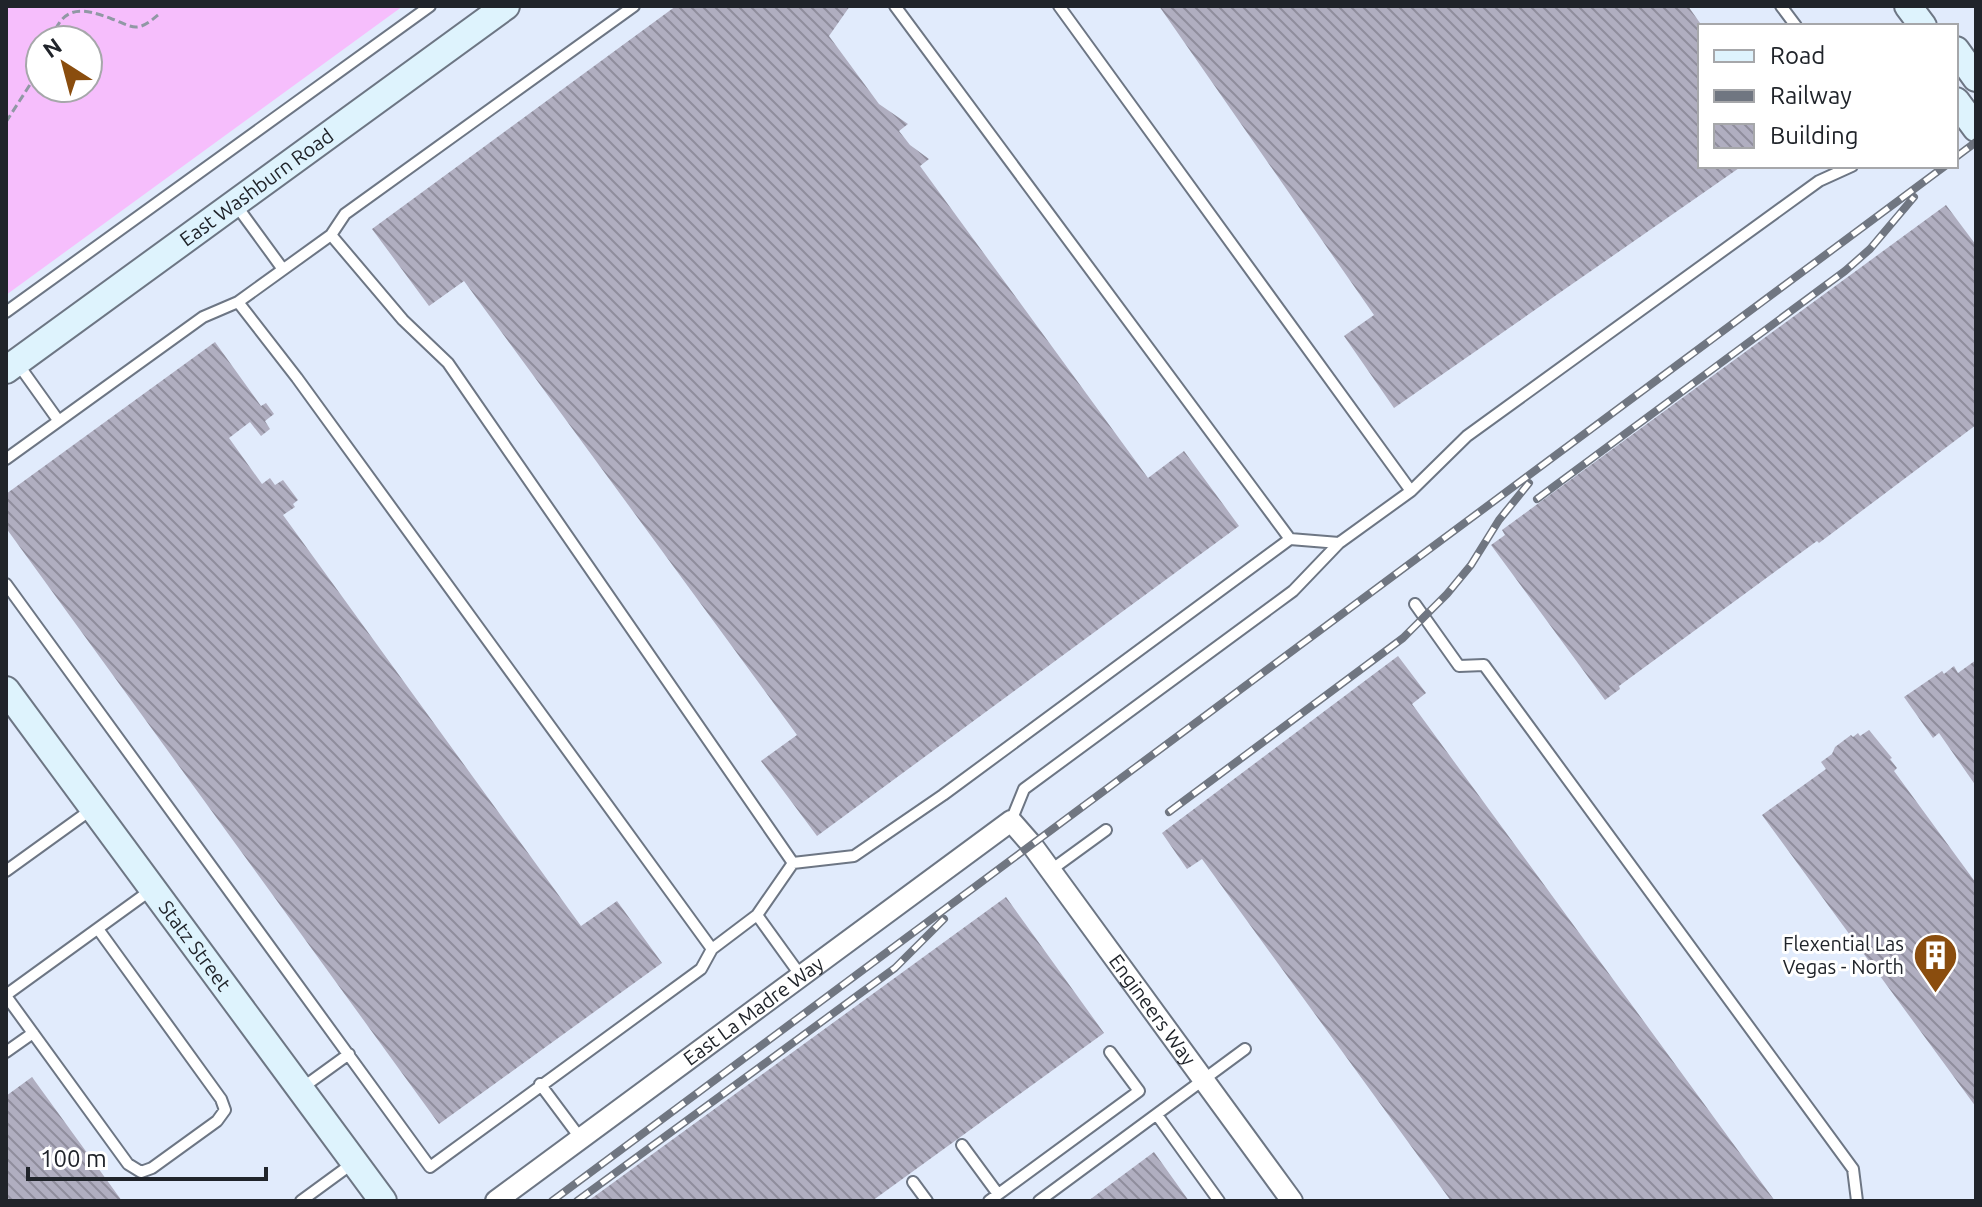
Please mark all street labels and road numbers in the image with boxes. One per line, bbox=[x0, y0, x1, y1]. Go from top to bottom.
street label: East Washburn Road bbox=[175, 124, 337, 251]
street label: Statz Street bbox=[154, 896, 236, 995]
street label: Engineers Way bbox=[1105, 950, 1201, 1070]
street label: East La Madre Way bbox=[679, 951, 828, 1070]

